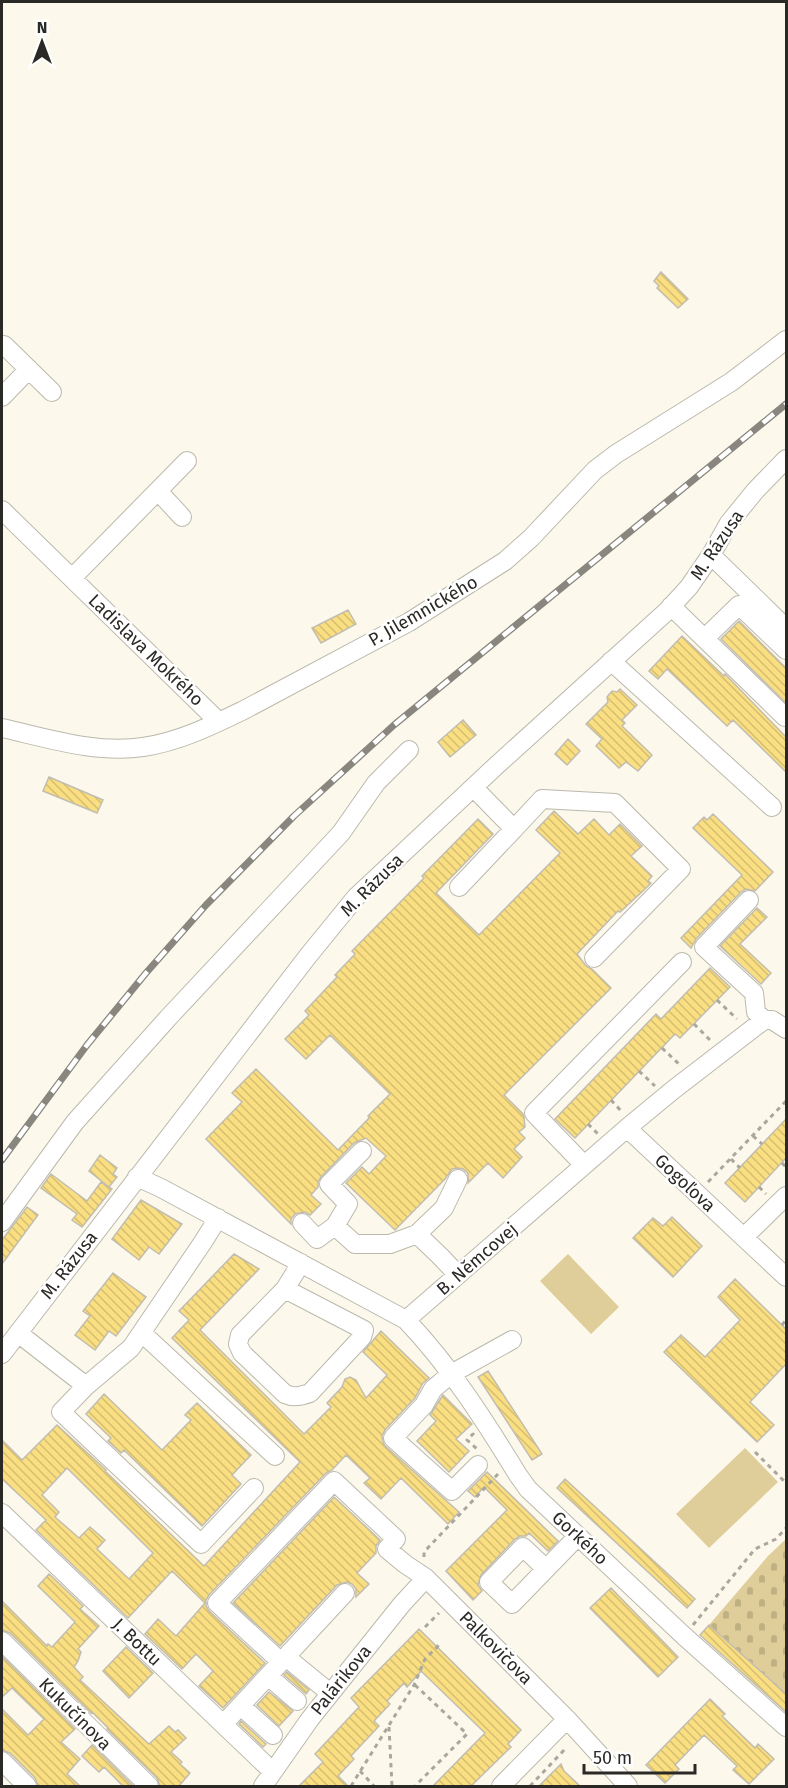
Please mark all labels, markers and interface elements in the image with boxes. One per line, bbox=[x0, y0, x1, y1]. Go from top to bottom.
north arrow bbox=[12, 12, 72, 72]
text: N bbox=[37, 18, 47, 37]
street label: M. Rázusa bbox=[686, 506, 748, 584]
street label: P. Jilemnického bbox=[364, 571, 482, 651]
street label: Ladislava Mokrého bbox=[84, 589, 208, 711]
street label: M. Rázusa bbox=[336, 849, 408, 921]
street label: Gogoľova bbox=[650, 1149, 720, 1217]
street label: B. Němcovej bbox=[432, 1218, 522, 1300]
street label: M. Rázusa bbox=[36, 1227, 102, 1303]
street label: Gorkého bbox=[547, 1507, 613, 1569]
street label: Palkovičova bbox=[455, 1607, 537, 1689]
street label: J. Bottu bbox=[108, 1613, 166, 1671]
street label: Palárikova bbox=[306, 1640, 376, 1720]
street label: Kukučínova bbox=[34, 1673, 116, 1755]
scale bar bbox=[584, 1737, 695, 1775]
text: 50 m bbox=[593, 1747, 632, 1769]

